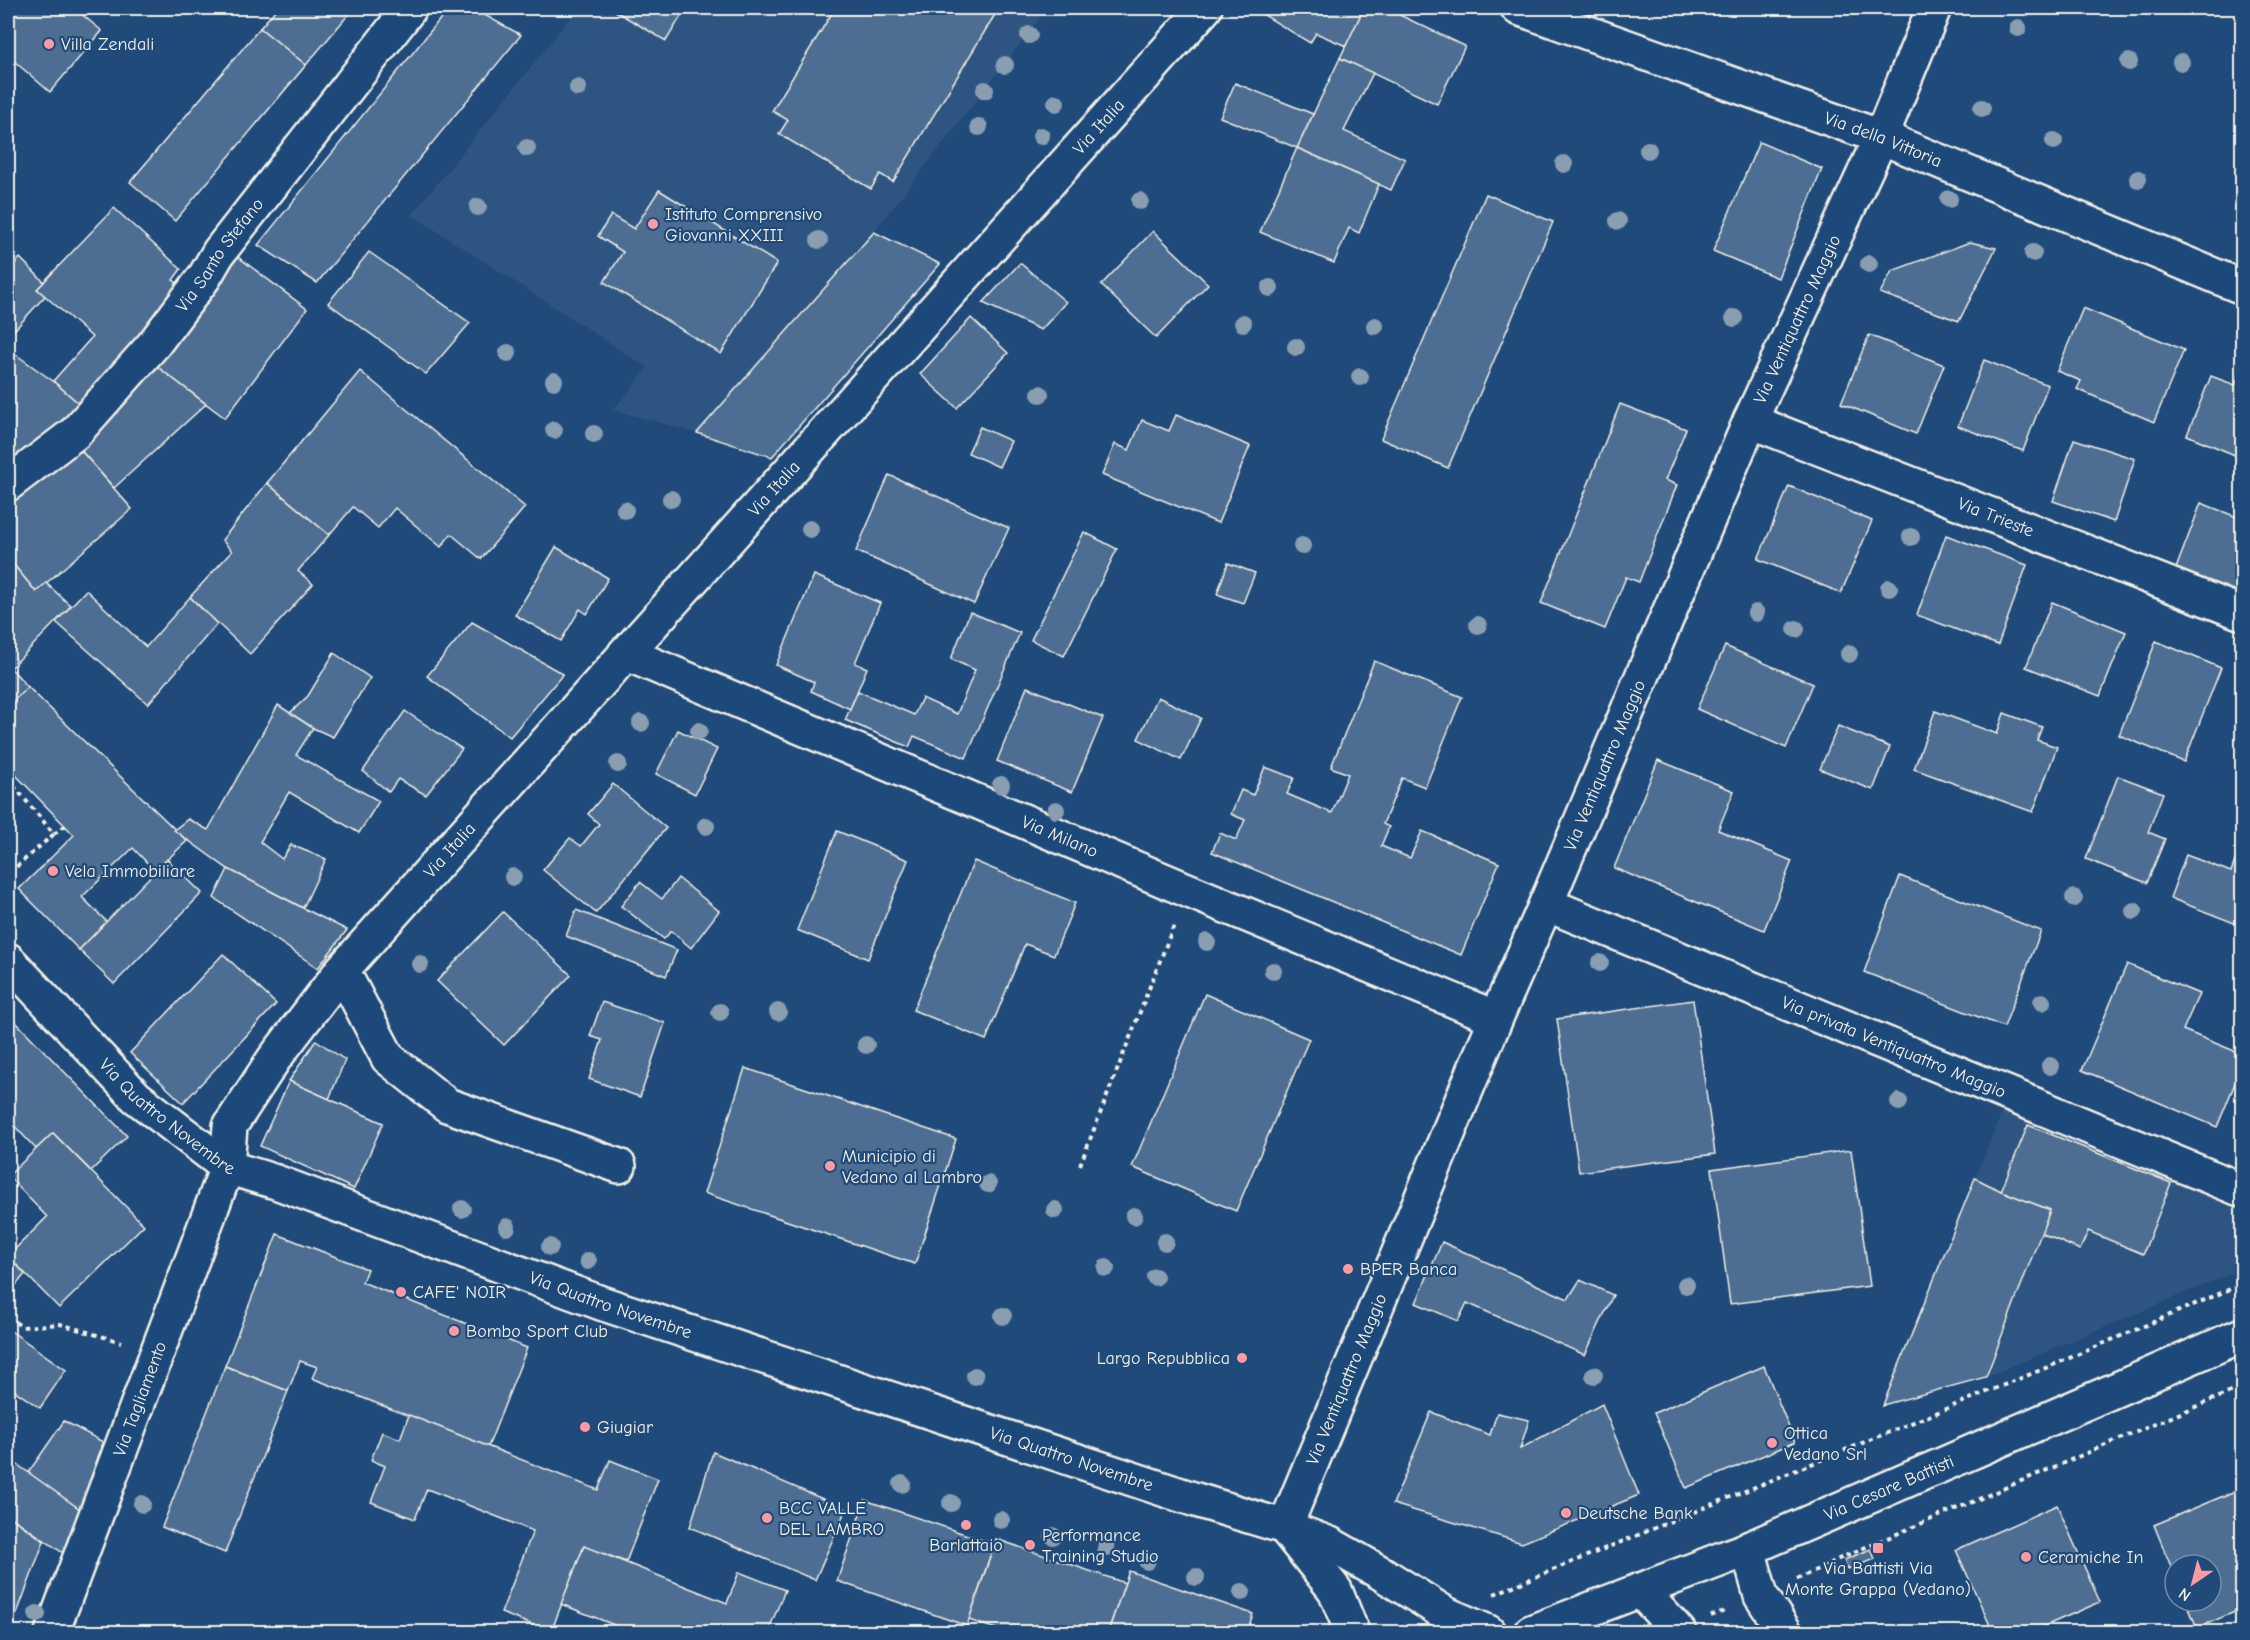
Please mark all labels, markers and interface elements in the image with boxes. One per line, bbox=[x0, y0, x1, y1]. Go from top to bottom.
place label: Villa Zendali bbox=[61, 34, 154, 55]
marker: Villa Zendali bbox=[42, 37, 56, 51]
street label: Via Italia bbox=[1069, 95, 1129, 159]
street label: Via della Vittoria bbox=[1821, 108, 1945, 172]
street label: Via Santo Stefano bbox=[172, 194, 268, 316]
place label: Istituto Comprensivo Giovanni XXIII bbox=[665, 204, 822, 246]
marker: Istituto Comprensivo Giovanni XXIII bbox=[646, 217, 660, 231]
street label: Via Ventiquattro Maggio bbox=[1749, 232, 1845, 407]
street label: Via Italia bbox=[744, 457, 805, 521]
street label: Via Trieste bbox=[1955, 493, 2037, 542]
street label: Via Ventiquattro Maggio bbox=[1560, 677, 1650, 854]
street label: Via Milano bbox=[1018, 811, 1101, 862]
street label: Via Italia bbox=[419, 818, 480, 883]
place label: Vela Immobiliare bbox=[65, 861, 195, 882]
marker: Vela Immobiliare bbox=[46, 864, 60, 878]
street label: Via privata Ventiquattro Maggio bbox=[1778, 992, 2009, 1103]
street label: Via Quattro Novembre bbox=[95, 1054, 237, 1180]
place label: Municipio di Vedano al Lambro bbox=[842, 1146, 982, 1188]
marker: Municipio di Vedano al Lambro bbox=[823, 1159, 837, 1173]
place label: BPER Banca bbox=[1360, 1259, 1457, 1280]
marker: BPER Banca bbox=[1341, 1262, 1355, 1276]
street label: Via Quattro Novembre bbox=[526, 1267, 694, 1343]
place label: CAFE' NOIR bbox=[413, 1282, 506, 1303]
marker: CAFE' NOIR bbox=[394, 1285, 408, 1299]
street label: Via Ventiquattro Maggio bbox=[1302, 1291, 1392, 1468]
place label: Bombo Sport Club bbox=[466, 1321, 608, 1342]
marker: Bombo Sport Club bbox=[447, 1324, 461, 1338]
street label: Via Tagliamento bbox=[109, 1339, 171, 1459]
place label: Largo Repubblica bbox=[1097, 1348, 1230, 1369]
marker: Largo Repubblica bbox=[1235, 1351, 1249, 1365]
place label: Giugiar bbox=[597, 1417, 654, 1438]
marker: Giugiar bbox=[578, 1420, 592, 1434]
street label: Via Quattro Novembre bbox=[987, 1422, 1156, 1496]
place label: Ottica Vedano Srl bbox=[1784, 1423, 1867, 1465]
marker: Ottica Vedano Srl bbox=[1765, 1436, 1779, 1450]
street label: Via Cesare Battisti bbox=[1821, 1451, 1957, 1526]
place label: BCC VALLE DEL LAMBRO bbox=[779, 1498, 884, 1540]
place label: Deutsche Bank bbox=[1578, 1503, 1693, 1524]
marker: Deutsche Bank bbox=[1559, 1506, 1573, 1520]
marker: BCC VALLE DEL LAMBRO bbox=[760, 1511, 774, 1525]
marker: Barlattaio bbox=[959, 1518, 973, 1532]
place label: Performance Training Studio bbox=[1042, 1525, 1159, 1567]
place label: Barlattaio bbox=[929, 1535, 1003, 1556]
marker: Performance Training Studio bbox=[1023, 1538, 1037, 1552]
marker: Via Battisti Via Monte Grappa (Vedano) bbox=[1871, 1541, 1885, 1555]
place label: Ceramiche In bbox=[2038, 1547, 2144, 1568]
marker: Ceramiche In bbox=[2019, 1550, 2033, 1564]
north arrow bbox=[2163, 1553, 2223, 1613]
place label: Via Battisti Via Monte Grappa (Vedano) bbox=[1785, 1558, 1971, 1600]
text: N bbox=[2176, 1584, 2194, 1605]

